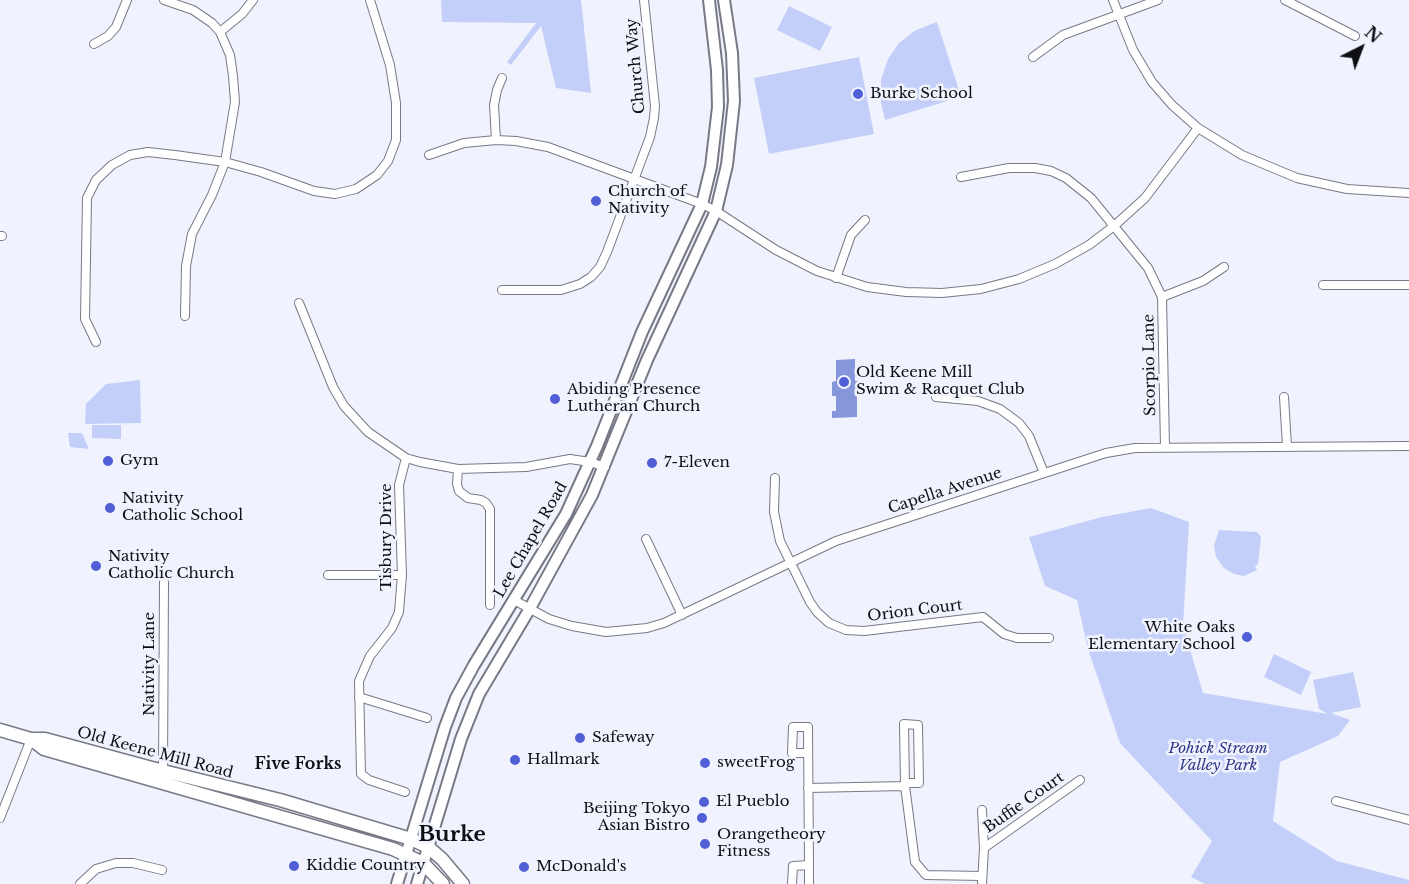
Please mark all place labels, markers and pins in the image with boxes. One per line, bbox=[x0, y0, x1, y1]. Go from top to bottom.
place label: Burke School bbox=[870, 85, 973, 103]
marker: Burke School bbox=[851, 87, 865, 101]
place label: Church of Nativity bbox=[608, 183, 686, 218]
marker: Church of Nativity bbox=[589, 194, 603, 208]
place label: Old Keene Mill Swim & Racquet Club bbox=[856, 364, 1025, 399]
marker: Old Keene Mill Swim & Racquet Club bbox=[837, 375, 851, 389]
place label: Abiding Presence Lutheran Church bbox=[567, 381, 701, 416]
marker: Abiding Presence Lutheran Church bbox=[548, 392, 562, 406]
place label: Gym bbox=[120, 452, 159, 470]
marker: Gym bbox=[101, 454, 115, 468]
place label: 7-Eleven bbox=[664, 454, 730, 472]
marker: 7-Eleven bbox=[645, 456, 659, 470]
place label: Nativity Catholic School bbox=[122, 490, 243, 525]
marker: Nativity Catholic School bbox=[103, 501, 117, 515]
place label: Nativity Catholic Church bbox=[108, 548, 234, 583]
marker: Nativity Catholic Church bbox=[89, 559, 103, 573]
place label: White Oaks Elementary School bbox=[1088, 619, 1235, 654]
marker: White Oaks Elementary School bbox=[1240, 630, 1254, 644]
place label: Safeway bbox=[592, 729, 655, 747]
marker: Safeway bbox=[573, 731, 587, 745]
place label: Hallmark bbox=[527, 751, 600, 769]
marker: Hallmark bbox=[508, 753, 522, 767]
place label: sweetFrog bbox=[717, 754, 795, 772]
marker: sweetFrog bbox=[698, 756, 712, 770]
place label: El Pueblo bbox=[716, 793, 790, 811]
marker: El Pueblo bbox=[697, 795, 711, 809]
place label: Beijing Tokyo Asian Bistro bbox=[583, 800, 690, 835]
marker: Beijing Tokyo Asian Bistro bbox=[695, 811, 709, 825]
place label: Orangetheory Fitness bbox=[717, 826, 826, 861]
marker: Orangetheory Fitness bbox=[698, 837, 712, 851]
place label: Kiddie Country bbox=[306, 857, 426, 875]
place label: McDonald's bbox=[536, 858, 627, 876]
marker: Kiddie Country bbox=[287, 859, 301, 873]
marker: McDonald's bbox=[517, 860, 531, 874]

